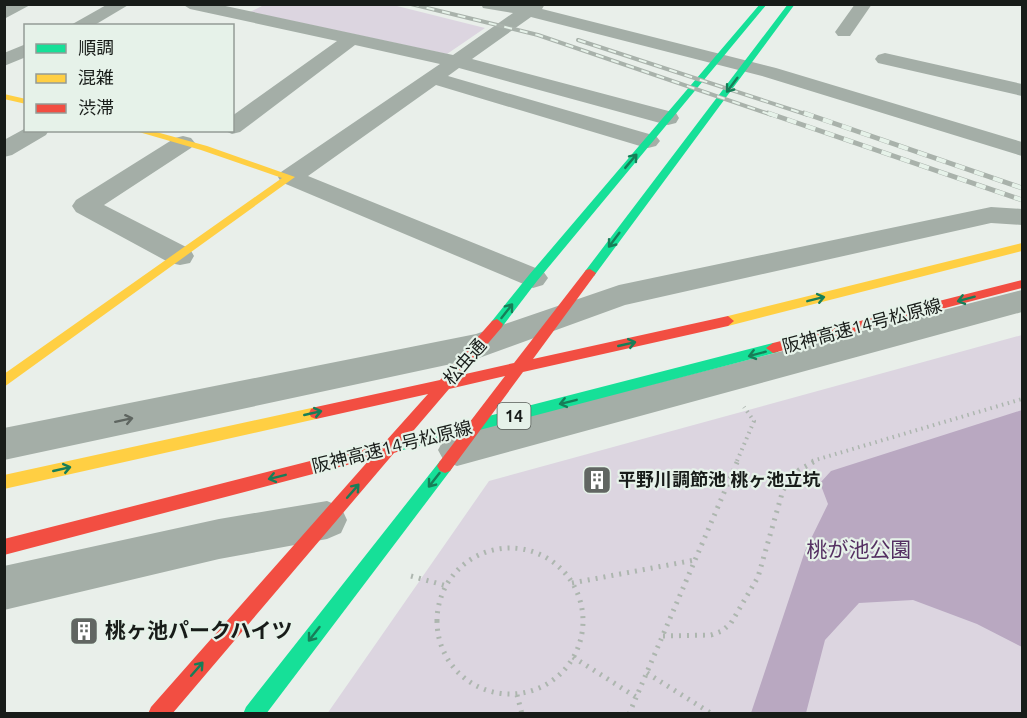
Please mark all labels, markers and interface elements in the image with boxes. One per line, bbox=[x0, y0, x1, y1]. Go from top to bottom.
legend bbox=[24, 24, 234, 132]
text: 順調 bbox=[78, 37, 114, 57]
text: 混雑 bbox=[78, 67, 114, 87]
one-way arrow bbox=[725, 76, 738, 92]
text: 渋滞 bbox=[78, 97, 114, 117]
one-way arrow bbox=[625, 153, 638, 169]
one-way arrow bbox=[607, 232, 620, 248]
one-way arrow bbox=[807, 292, 826, 304]
street label: 阪神高速14号松原線 bbox=[780, 294, 944, 356]
one-way arrow bbox=[957, 294, 976, 305]
one-way arrow bbox=[500, 303, 513, 319]
street label: 松虫通 bbox=[439, 334, 490, 388]
one-way arrow bbox=[617, 337, 636, 349]
one-way arrow bbox=[748, 348, 767, 360]
one-way arrow bbox=[559, 397, 578, 409]
road number: 14 bbox=[498, 403, 530, 429]
one-way arrow bbox=[304, 407, 323, 419]
one-way arrow bbox=[114, 413, 133, 425]
street label: 阪神高速14号松原線 bbox=[310, 416, 474, 476]
one-way arrow bbox=[52, 463, 71, 475]
building icon: 平野川調節池 桃ヶ池立坑 bbox=[581, 464, 613, 496]
place label: 平野川調節池 桃ヶ池立坑 bbox=[618, 469, 820, 489]
one-way arrow bbox=[268, 471, 287, 483]
one-way arrow bbox=[428, 472, 441, 488]
one-way arrow bbox=[346, 484, 360, 499]
park label: 桃が池公園 bbox=[807, 537, 912, 561]
building icon: 桃ヶ池パークハイツ bbox=[68, 615, 100, 647]
place label: 桃ヶ池パークハイツ bbox=[105, 618, 293, 642]
one-way arrow bbox=[308, 626, 321, 642]
one-way arrow bbox=[190, 662, 204, 677]

